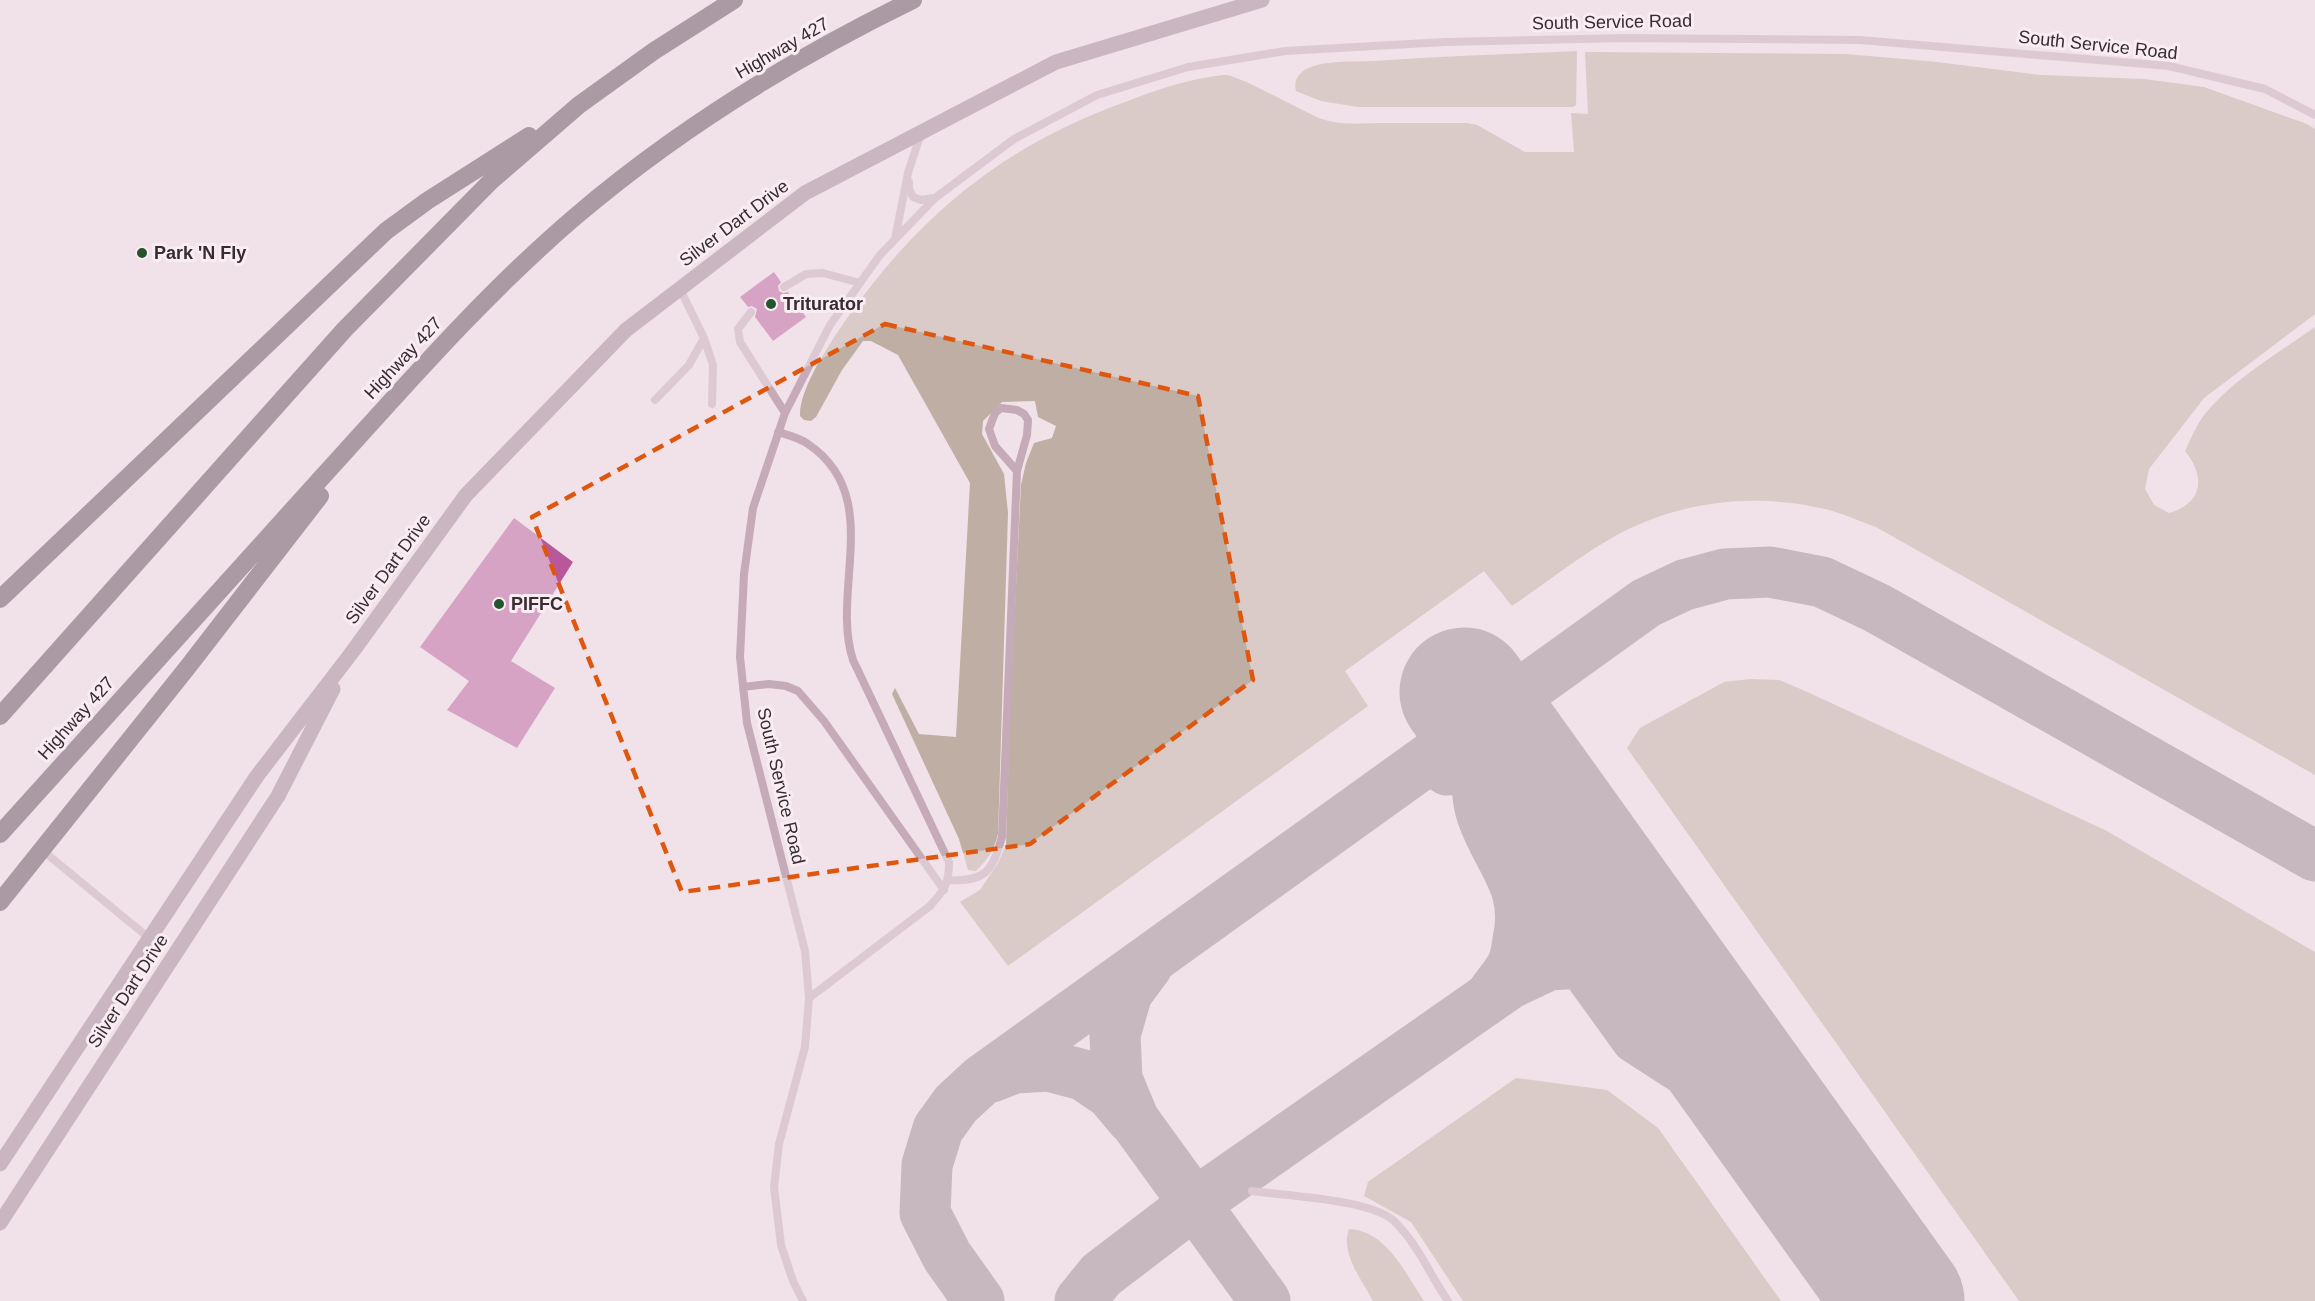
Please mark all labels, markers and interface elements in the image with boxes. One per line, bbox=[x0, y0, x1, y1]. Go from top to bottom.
street label: South Service Road bbox=[1532, 11, 1692, 33]
street label: Highway 427 bbox=[732, 13, 832, 83]
street label: South Service Road bbox=[2017, 27, 2179, 63]
street label: Silver Dart Drive bbox=[676, 176, 792, 270]
place label: Park 'N Fly bbox=[154, 243, 246, 263]
marker: Park 'N Fly bbox=[135, 246, 149, 260]
place label: Triturator bbox=[783, 294, 863, 314]
marker: Triturator bbox=[764, 297, 778, 311]
street label: Highway 427 bbox=[360, 313, 446, 403]
street label: Silver Dart Drive bbox=[341, 510, 435, 628]
place label: PIFFC bbox=[511, 594, 563, 614]
marker: PIFFC bbox=[492, 597, 506, 611]
street label: Highway 427 bbox=[34, 673, 118, 763]
street label: South Service Road bbox=[753, 706, 809, 866]
street label: Silver Dart Drive bbox=[84, 931, 172, 1051]

